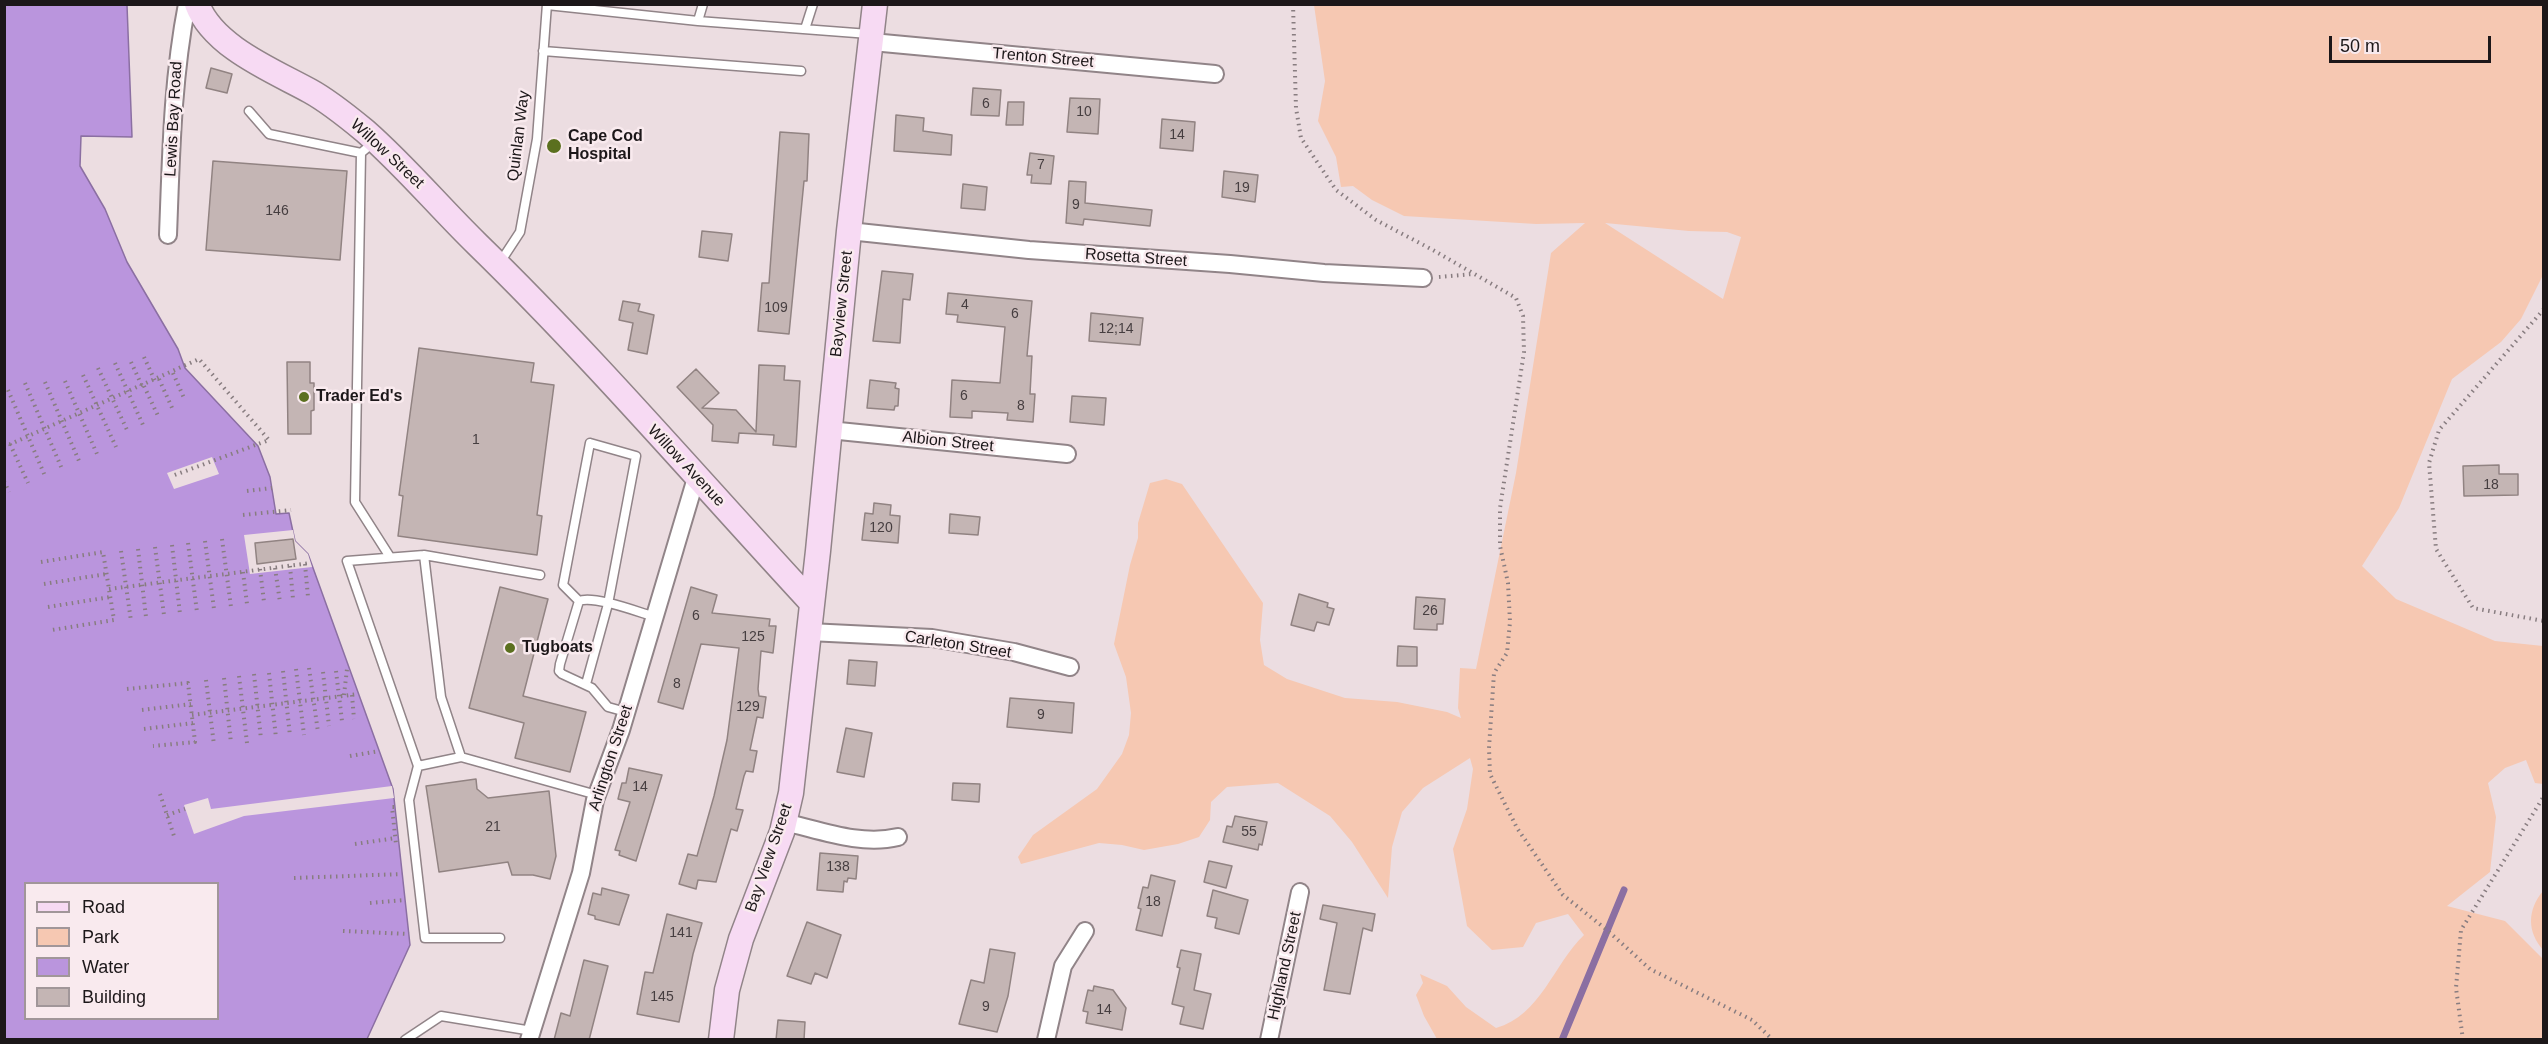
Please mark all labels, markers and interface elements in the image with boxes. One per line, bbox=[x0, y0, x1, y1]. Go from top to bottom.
scale bar bbox=[2332, 24, 2494, 62]
text: 50 m bbox=[2340, 36, 2380, 56]
street label: Trenton Street bbox=[992, 44, 1094, 72]
street label: Lewis Bay Road bbox=[161, 61, 187, 177]
street label: Quinlan Way bbox=[504, 90, 534, 182]
house number: 6 bbox=[982, 96, 990, 112]
house number: 10 bbox=[1076, 104, 1092, 120]
street label: Willow Street bbox=[346, 115, 428, 193]
place label: Cape Cod Hospital bbox=[568, 127, 643, 165]
house number: 14 bbox=[1169, 127, 1185, 143]
marker: Cape Cod Hospital bbox=[545, 137, 563, 155]
house number: 7 bbox=[1037, 157, 1045, 173]
house number: 19 bbox=[1234, 180, 1250, 196]
house number: 9 bbox=[1072, 197, 1080, 213]
house number: 146 bbox=[265, 203, 289, 219]
street label: Rosetta Street bbox=[1084, 245, 1188, 271]
street label: Bayview Street bbox=[827, 250, 857, 358]
house number: 4 bbox=[961, 297, 969, 313]
house number: 109 bbox=[764, 300, 788, 316]
house number: 6 bbox=[1011, 306, 1019, 322]
house number: 12;14 bbox=[1098, 321, 1134, 337]
place label: Trader Ed's bbox=[316, 387, 403, 407]
house number: 6 bbox=[960, 388, 968, 404]
marker: Trader Ed's bbox=[297, 390, 311, 404]
house number: 8 bbox=[1017, 398, 1025, 414]
street label: Willow Avenue bbox=[643, 421, 729, 511]
street label: Albion Street bbox=[901, 428, 995, 456]
house number: 1 bbox=[472, 432, 480, 448]
house number: 18 bbox=[2483, 477, 2499, 493]
house number: 120 bbox=[869, 520, 893, 536]
house number: 26 bbox=[1422, 603, 1438, 619]
house number: 6 bbox=[692, 608, 700, 624]
street label: Carleton Street bbox=[903, 627, 1013, 663]
house number: 125 bbox=[741, 629, 765, 645]
place label: Tugboats bbox=[522, 638, 593, 658]
marker: Tugboats bbox=[503, 641, 517, 655]
house number: 8 bbox=[673, 676, 681, 692]
house number: 129 bbox=[736, 699, 760, 715]
street label: Arlington Street bbox=[585, 703, 637, 813]
house number: 9 bbox=[1037, 707, 1045, 723]
house number: 14 bbox=[632, 779, 648, 795]
street label: Bay View Street bbox=[741, 801, 797, 915]
house number: 21 bbox=[485, 819, 501, 835]
house number: 55 bbox=[1241, 824, 1257, 840]
house number: 138 bbox=[826, 859, 850, 875]
legend bbox=[24, 882, 219, 1020]
house number: 18 bbox=[1145, 894, 1161, 910]
text: Road bbox=[82, 897, 125, 917]
street label: Highland Street bbox=[1264, 910, 1306, 1022]
house number: 141 bbox=[669, 925, 693, 941]
text: Park bbox=[82, 927, 119, 947]
text: Water bbox=[82, 957, 129, 977]
text: Building bbox=[82, 987, 146, 1007]
house number: 145 bbox=[650, 989, 674, 1005]
house number: 9 bbox=[982, 999, 990, 1015]
house number: 14 bbox=[1096, 1002, 1112, 1018]

